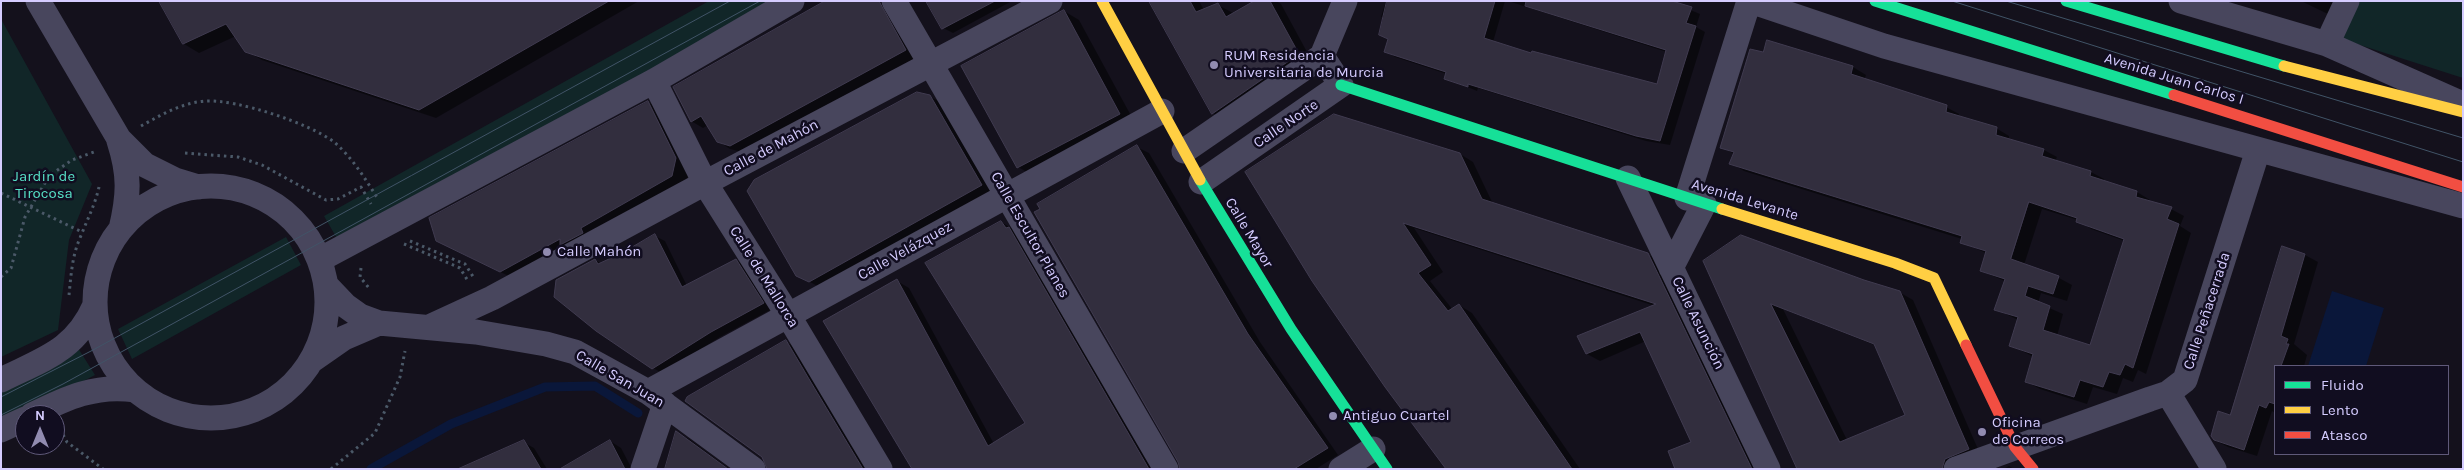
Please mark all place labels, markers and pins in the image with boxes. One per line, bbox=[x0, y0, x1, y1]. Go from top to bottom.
place label: RUM Residencia Universitaria de Murcia bbox=[1224, 47, 1384, 82]
marker: RUM Residencia Universitaria de Murcia bbox=[1208, 59, 1220, 71]
place label: Calle Mahón bbox=[557, 243, 641, 261]
marker: Calle Mahón bbox=[541, 246, 553, 258]
place label: Antiguo Cuartel bbox=[1343, 407, 1450, 425]
marker: Antiguo Cuartel bbox=[1327, 410, 1339, 422]
place label: Oficina de Correos bbox=[1992, 414, 2064, 449]
marker: Oficina de Correos bbox=[1976, 426, 1988, 438]

